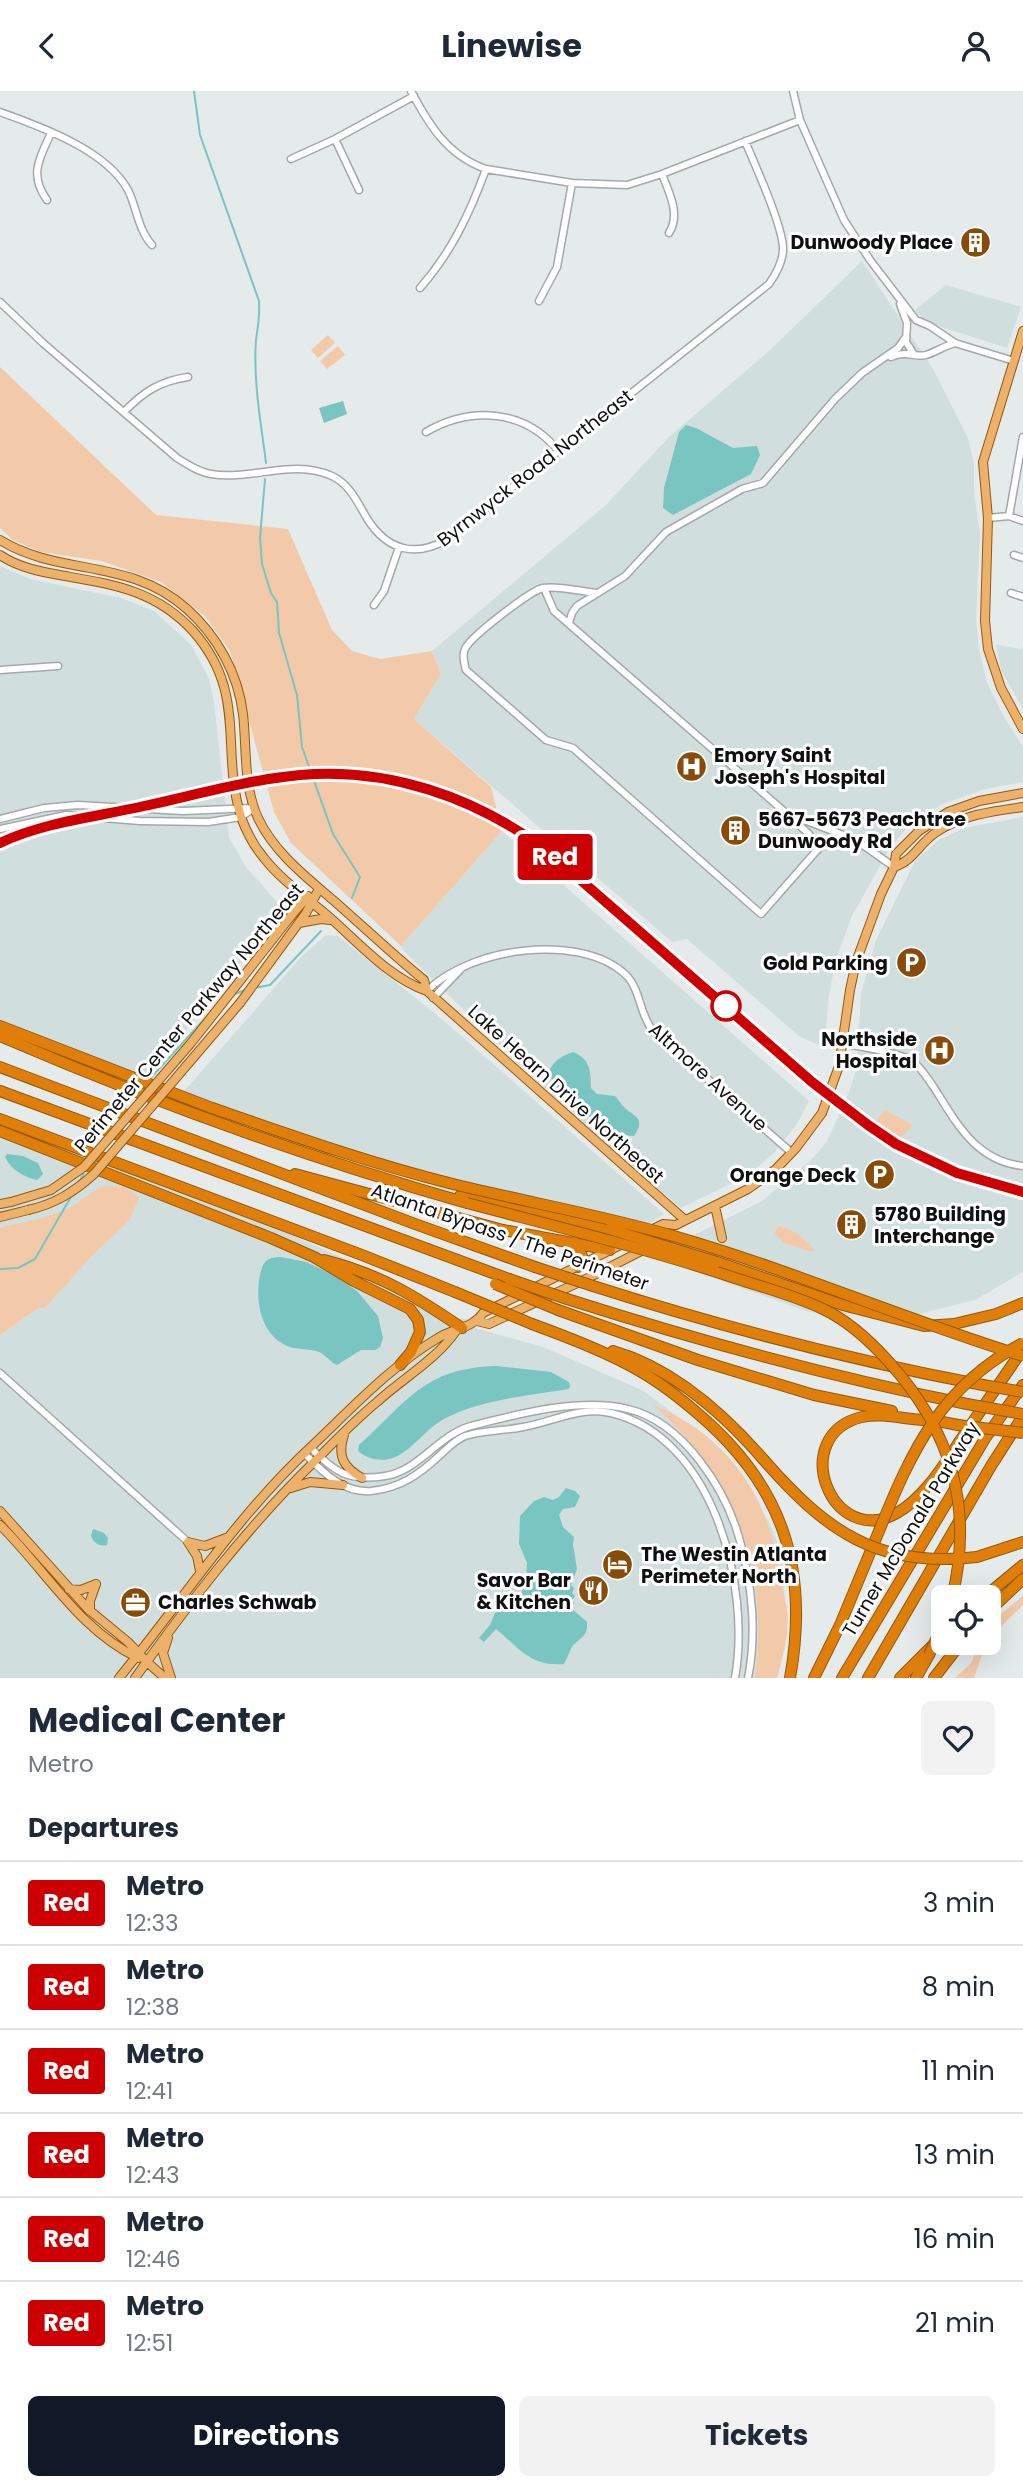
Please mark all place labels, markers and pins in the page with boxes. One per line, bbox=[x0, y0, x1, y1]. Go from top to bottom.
building icon: Dunwoody Place bbox=[959, 225, 993, 259]
place label: Dunwoody Place bbox=[790, 229, 953, 256]
place label: Emory Saint Joseph's Hospital bbox=[714, 742, 885, 791]
hospital icon: Emory Saint Joseph's Hospital bbox=[674, 749, 708, 783]
place label: 5667-5673 Peachtree Dunwoody Rd bbox=[758, 806, 966, 855]
building icon: 5667-5673 Peachtree Dunwoody Rd bbox=[718, 813, 752, 847]
parking icon: Gold Parking bbox=[894, 946, 928, 980]
place label: Gold Parking bbox=[763, 950, 888, 977]
unlabelled marker bbox=[711, 991, 741, 1021]
place label: Northside Hospital bbox=[821, 1026, 917, 1075]
hospital icon: Northside Hospital bbox=[923, 1033, 957, 1067]
parking icon: Orange Deck bbox=[862, 1158, 896, 1192]
place label: Orange Deck bbox=[730, 1162, 856, 1189]
place label: 5780 Building Interchange bbox=[874, 1201, 1006, 1250]
building icon: 5780 Building Interchange bbox=[834, 1208, 868, 1242]
place label: The Westin Atlanta Perimeter North bbox=[641, 1541, 827, 1590]
hotel icon: The Westin Atlanta Perimeter North bbox=[601, 1548, 635, 1582]
place label: Savor Bar & Kitchen bbox=[476, 1567, 571, 1616]
restaurant icon: Savor Bar & Kitchen bbox=[577, 1574, 611, 1608]
office icon: Charles Schwab bbox=[118, 1585, 152, 1619]
place label: Charles Schwab bbox=[158, 1589, 317, 1616]

